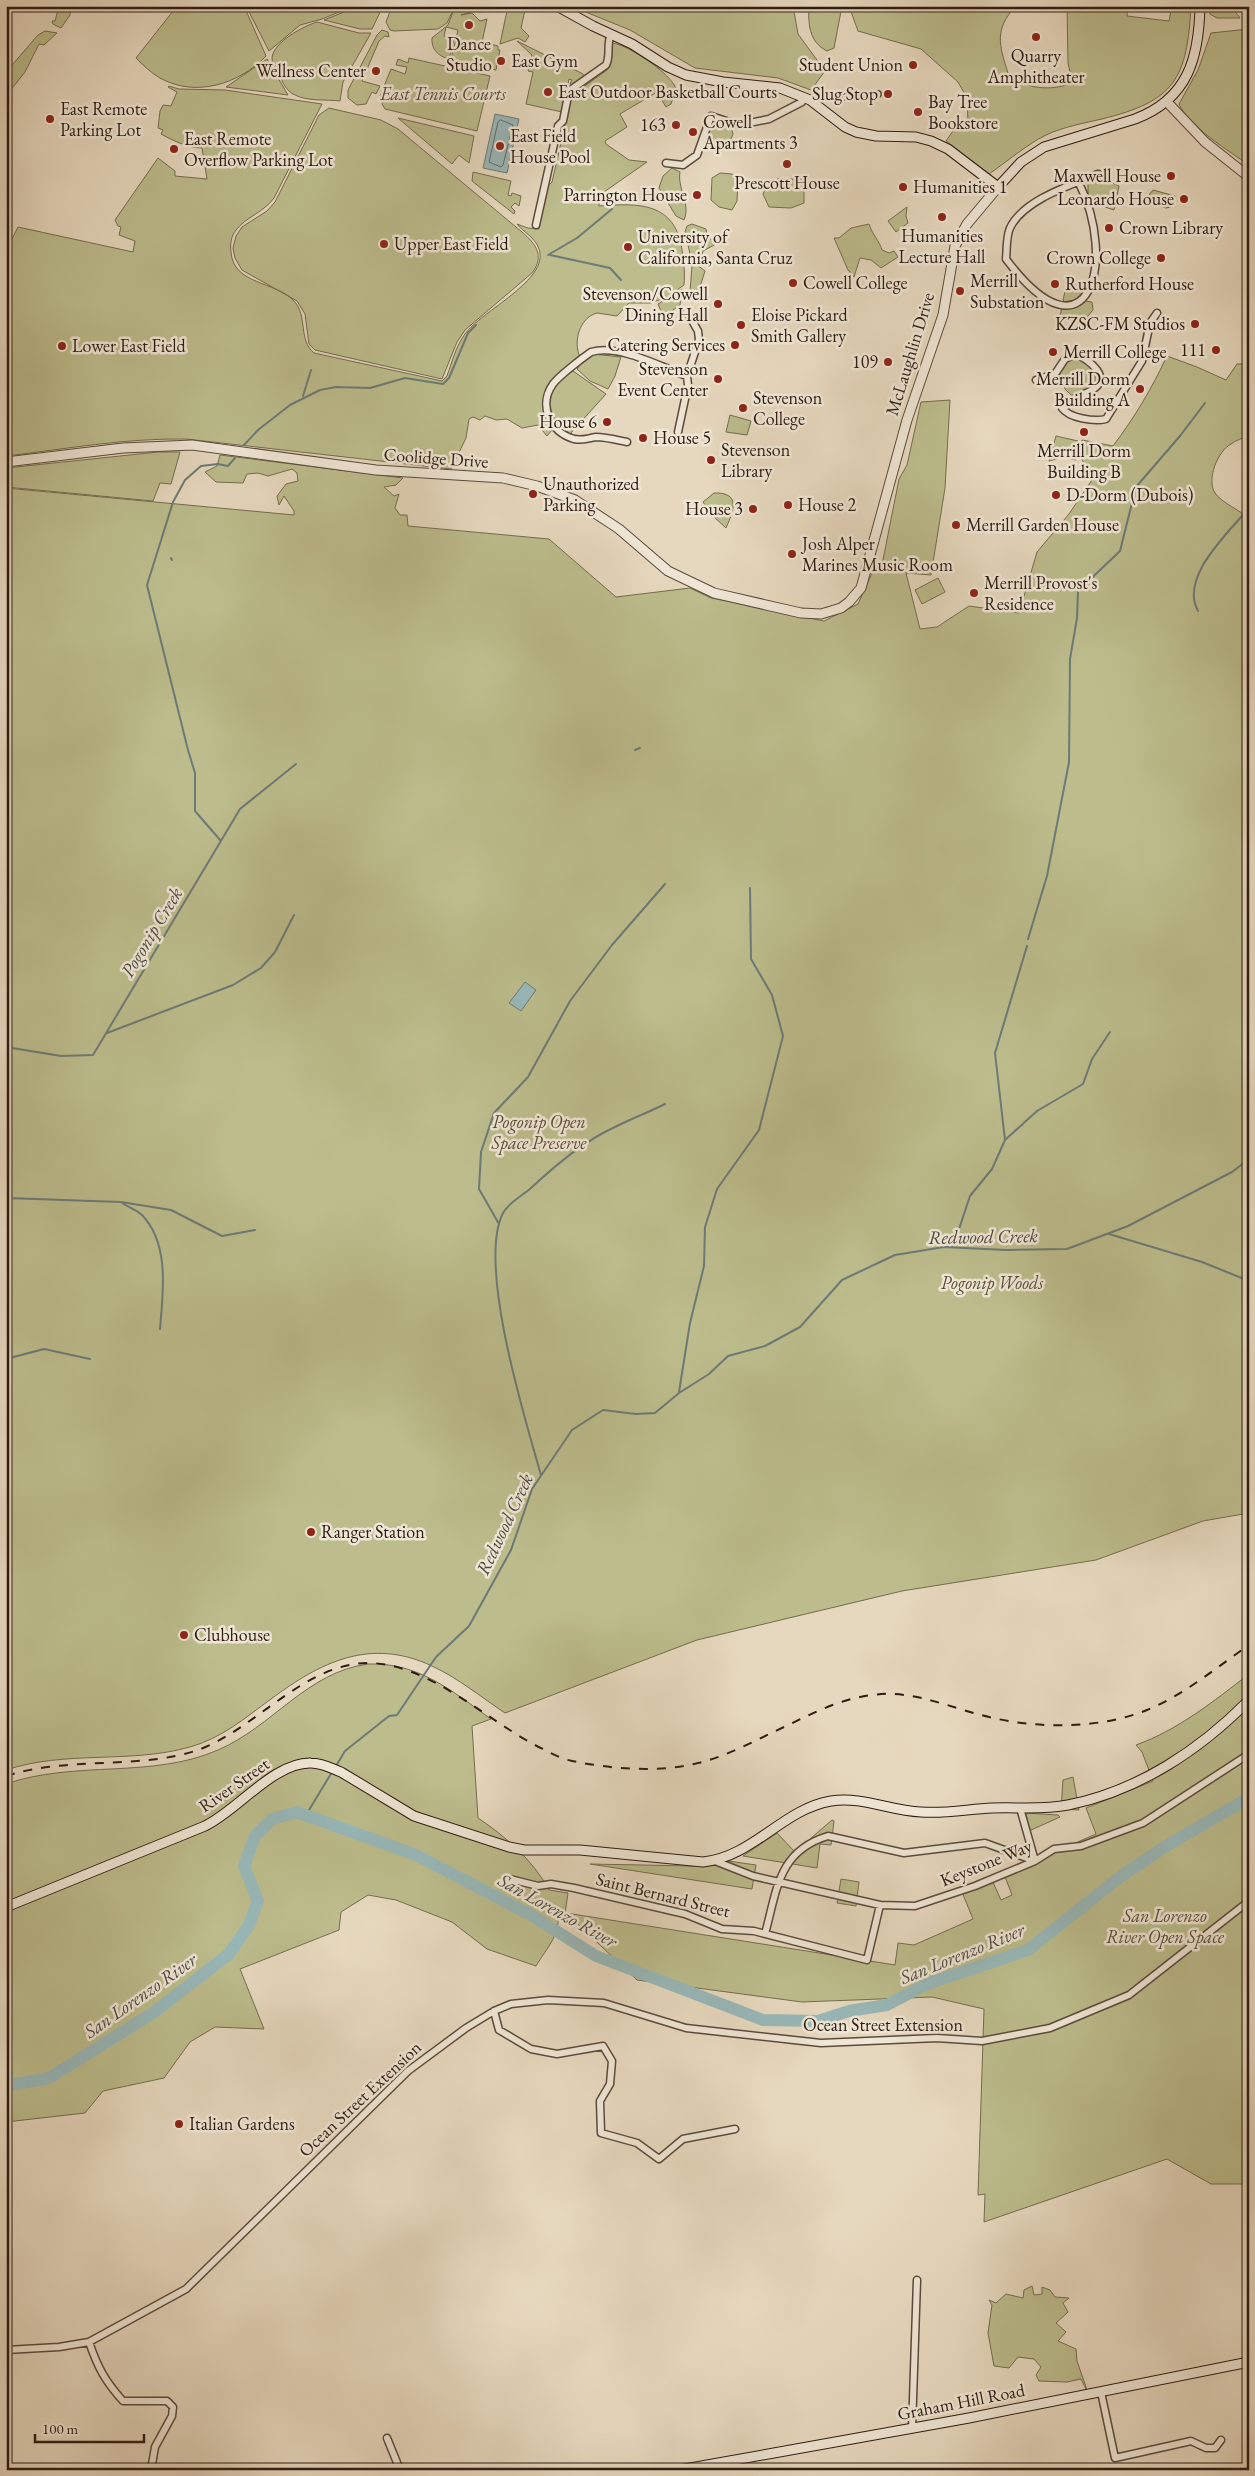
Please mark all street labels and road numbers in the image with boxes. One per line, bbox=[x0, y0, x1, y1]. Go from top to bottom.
street label: McLaughlin Drive bbox=[880, 289, 939, 418]
street label: Coolidge Drive bbox=[383, 442, 489, 473]
street label: River Street bbox=[194, 1752, 274, 1817]
street label: Keystone Way bbox=[936, 1834, 1035, 1891]
street label: Saint Bernard Street bbox=[594, 1867, 733, 1922]
street label: Ocean Street Extension bbox=[803, 2013, 963, 2036]
street label: Ocean Street Extension bbox=[293, 2035, 426, 2162]
street label: Graham Hill Road bbox=[895, 2378, 1027, 2425]

